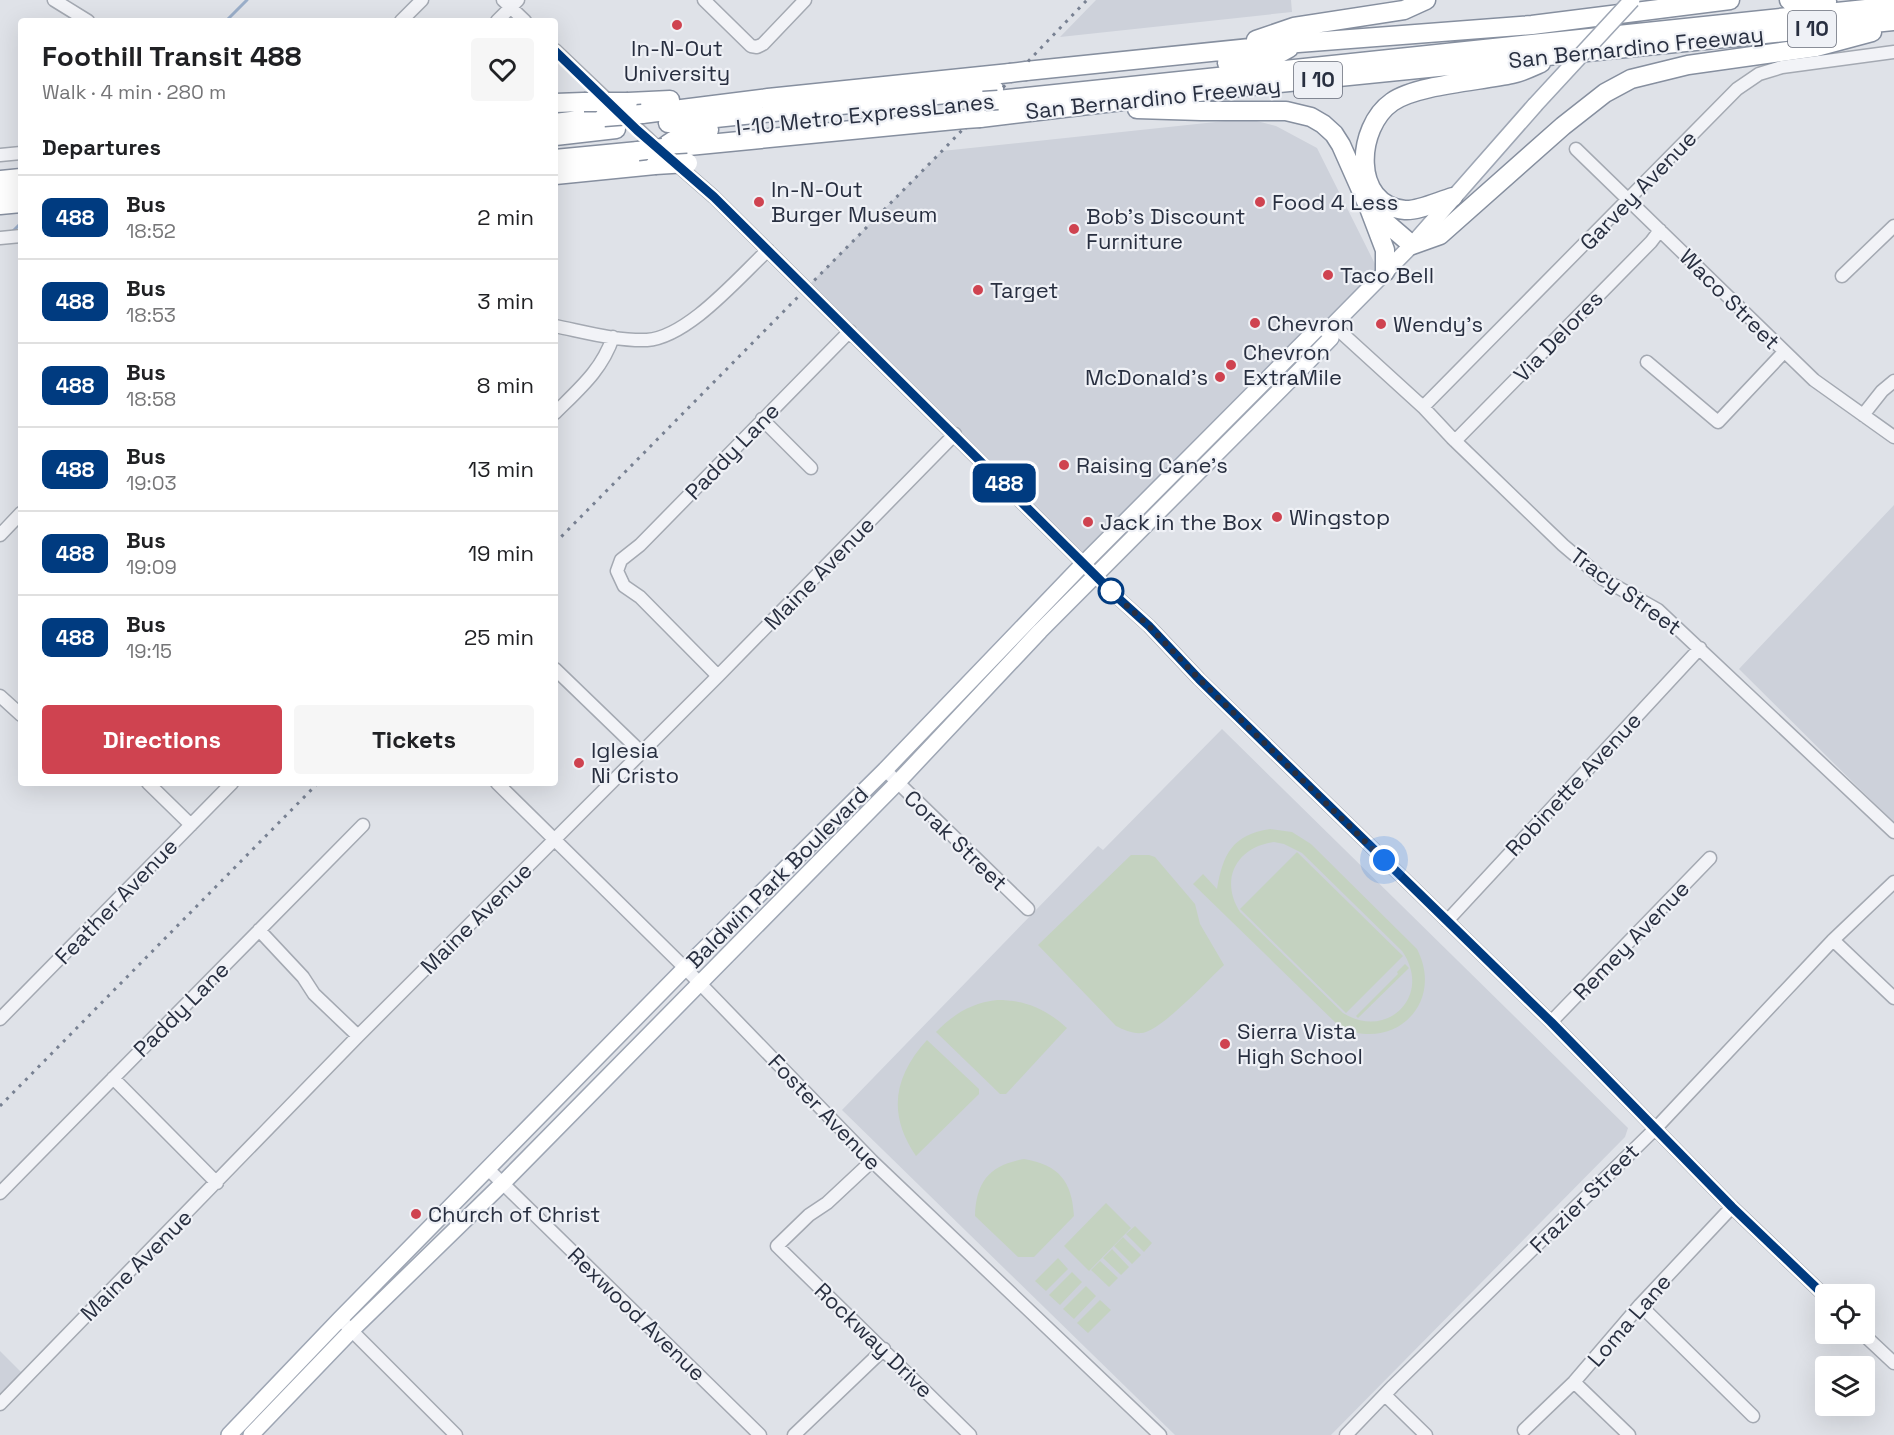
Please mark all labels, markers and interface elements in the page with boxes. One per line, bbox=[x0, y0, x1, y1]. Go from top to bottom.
road number: I 10 bbox=[1788, 11, 1836, 47]
marker: In-N-Out University bbox=[670, 18, 684, 32]
street label: San Bernardino Freeway bbox=[1507, 20, 1765, 74]
place label: In-N-Out University bbox=[624, 34, 730, 87]
text: Foothill Transit 488 bbox=[42, 38, 301, 74]
button: heart bbox=[471, 38, 534, 101]
road number: I 10 bbox=[1294, 62, 1342, 98]
street label: San Bernardino Freeway bbox=[1024, 71, 1282, 125]
text: Walk · 4 min · 280 m bbox=[42, 79, 226, 105]
street label: I-10 Metro ExpressLanes bbox=[734, 87, 996, 141]
street label: Garvey Avenue bbox=[1574, 124, 1702, 256]
text: Departures bbox=[42, 133, 161, 161]
place label: In-N-Out Burger Museum bbox=[771, 175, 938, 228]
place label: Food 4 Less bbox=[1272, 188, 1398, 216]
text: Bus bbox=[126, 190, 166, 218]
marker: In-N-Out Burger Museum bbox=[752, 195, 766, 209]
marker: Food 4 Less bbox=[1253, 195, 1267, 209]
place label: Bob's Discount Furniture bbox=[1086, 202, 1245, 255]
text: 2 min bbox=[477, 203, 534, 231]
text: 488 bbox=[56, 204, 94, 231]
text: 18:52 bbox=[126, 218, 176, 244]
marker: Bob's Discount Furniture bbox=[1067, 222, 1081, 236]
street label: Waco Street bbox=[1674, 243, 1786, 355]
place label: Taco Bell bbox=[1340, 261, 1434, 289]
marker: Taco Bell bbox=[1321, 268, 1335, 282]
text: Bus bbox=[126, 274, 166, 302]
place label: Target bbox=[990, 276, 1058, 304]
marker: Target bbox=[971, 283, 985, 297]
street label: Via Delores bbox=[1507, 284, 1609, 388]
text: 3 min bbox=[477, 287, 534, 315]
text: 488 bbox=[56, 288, 94, 315]
text: 18:53 bbox=[126, 302, 176, 328]
place label: Chevron bbox=[1267, 309, 1354, 337]
place label: Wendy's bbox=[1393, 310, 1483, 338]
marker: Chevron bbox=[1248, 316, 1262, 330]
marker: Wendy's bbox=[1374, 317, 1388, 331]
place label: Chevron ExtraMile bbox=[1243, 338, 1342, 391]
text: Bus bbox=[126, 358, 166, 386]
marker: Chevron ExtraMile bbox=[1224, 358, 1238, 372]
place label: McDonald's bbox=[1085, 363, 1208, 391]
marker: McDonald's bbox=[1213, 370, 1227, 384]
text: 8 min bbox=[477, 371, 534, 399]
text: 488 bbox=[56, 372, 94, 399]
text: 18:58 bbox=[126, 386, 176, 412]
street label: Paddy Lane bbox=[679, 397, 785, 505]
text: Bus bbox=[126, 442, 166, 470]
place label: Raising Cane's bbox=[1076, 451, 1228, 479]
text: 13 min bbox=[468, 455, 534, 483]
text: 488 bbox=[56, 456, 94, 483]
marker: Raising Cane's bbox=[1057, 458, 1071, 472]
line badge: 488 bbox=[970, 464, 1038, 502]
text: 19:03 bbox=[126, 470, 177, 496]
text: 488 bbox=[985, 470, 1023, 497]
place label: Wingstop bbox=[1289, 503, 1390, 531]
place label: Jack in the Box bbox=[1100, 508, 1263, 536]
marker: Wingstop bbox=[1270, 510, 1284, 524]
street label: Maine Avenue bbox=[758, 511, 880, 635]
marker: Jack in the Box bbox=[1081, 515, 1095, 529]
text: Bus bbox=[126, 526, 166, 554]
text: 19 min bbox=[468, 539, 534, 567]
text: 488 bbox=[56, 540, 94, 567]
street label: Tracy Street bbox=[1565, 541, 1687, 641]
text: 19:09 bbox=[126, 554, 177, 580]
unlabelled marker bbox=[1098, 578, 1124, 604]
text: Bus bbox=[126, 610, 166, 638]
text: 25 min bbox=[464, 623, 534, 651]
text: 488 bbox=[56, 624, 94, 651]
text: 19:15 bbox=[126, 638, 172, 664]
button: Directions bbox=[42, 705, 282, 774]
button: Tickets bbox=[294, 705, 534, 774]
street label: Robinette Avenue bbox=[1499, 706, 1647, 862]
place label: Iglesia Ni Cristo bbox=[591, 736, 679, 789]
marker: Iglesia Ni Cristo bbox=[572, 756, 586, 770]
street label: Baldwin Park Boulevard bbox=[680, 780, 874, 974]
street label: Corak Street bbox=[898, 784, 1014, 896]
street label: Feather Avenue bbox=[49, 832, 183, 970]
your location bbox=[1369, 845, 1399, 875]
street label: Maine Avenue bbox=[414, 856, 538, 980]
street label: Remey Avenue bbox=[1567, 874, 1695, 1006]
street label: Paddy Lane bbox=[127, 955, 235, 1063]
place label: Sierra Vista High School bbox=[1237, 1017, 1363, 1070]
marker: Sierra Vista High School bbox=[1218, 1037, 1232, 1051]
street label: Foster Avenue bbox=[763, 1048, 887, 1176]
street label: Frazier Street bbox=[1523, 1137, 1645, 1259]
place label: Church of Christ bbox=[428, 1200, 600, 1228]
street label: Maine Avenue bbox=[74, 1203, 198, 1327]
marker: Church of Christ bbox=[409, 1207, 423, 1221]
street label: Rexwood Avenue bbox=[562, 1241, 712, 1387]
street label: Loma Lane bbox=[1581, 1268, 1677, 1372]
street label: Rockway Drive bbox=[809, 1276, 939, 1404]
map controls bbox=[1815, 1284, 1875, 1416]
button: locate bbox=[1815, 1284, 1875, 1344]
button: layers bbox=[1815, 1356, 1875, 1416]

